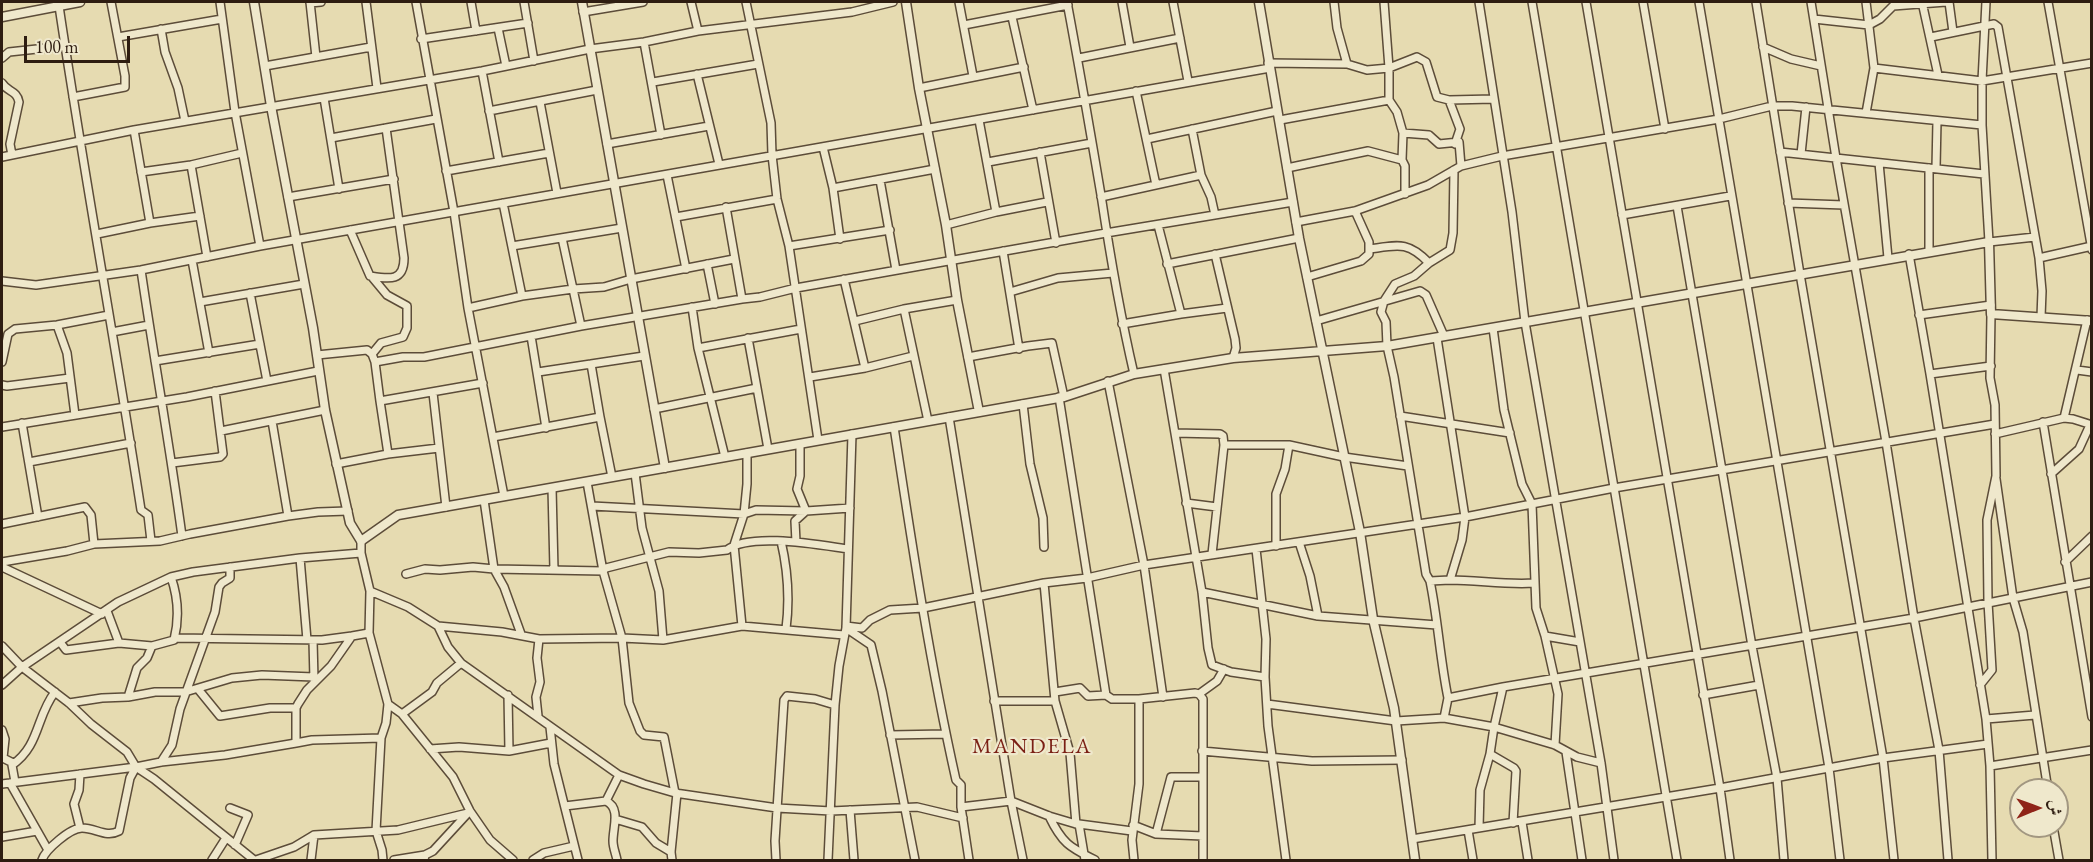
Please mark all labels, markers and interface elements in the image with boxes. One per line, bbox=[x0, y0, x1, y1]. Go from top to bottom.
scale bar bbox=[27, 24, 134, 62]
text: 100 m bbox=[35, 35, 79, 58]
district label: MANDELA bbox=[972, 734, 1092, 760]
north arrow bbox=[2009, 778, 2069, 838]
text: ش bbox=[2045, 800, 2066, 816]

